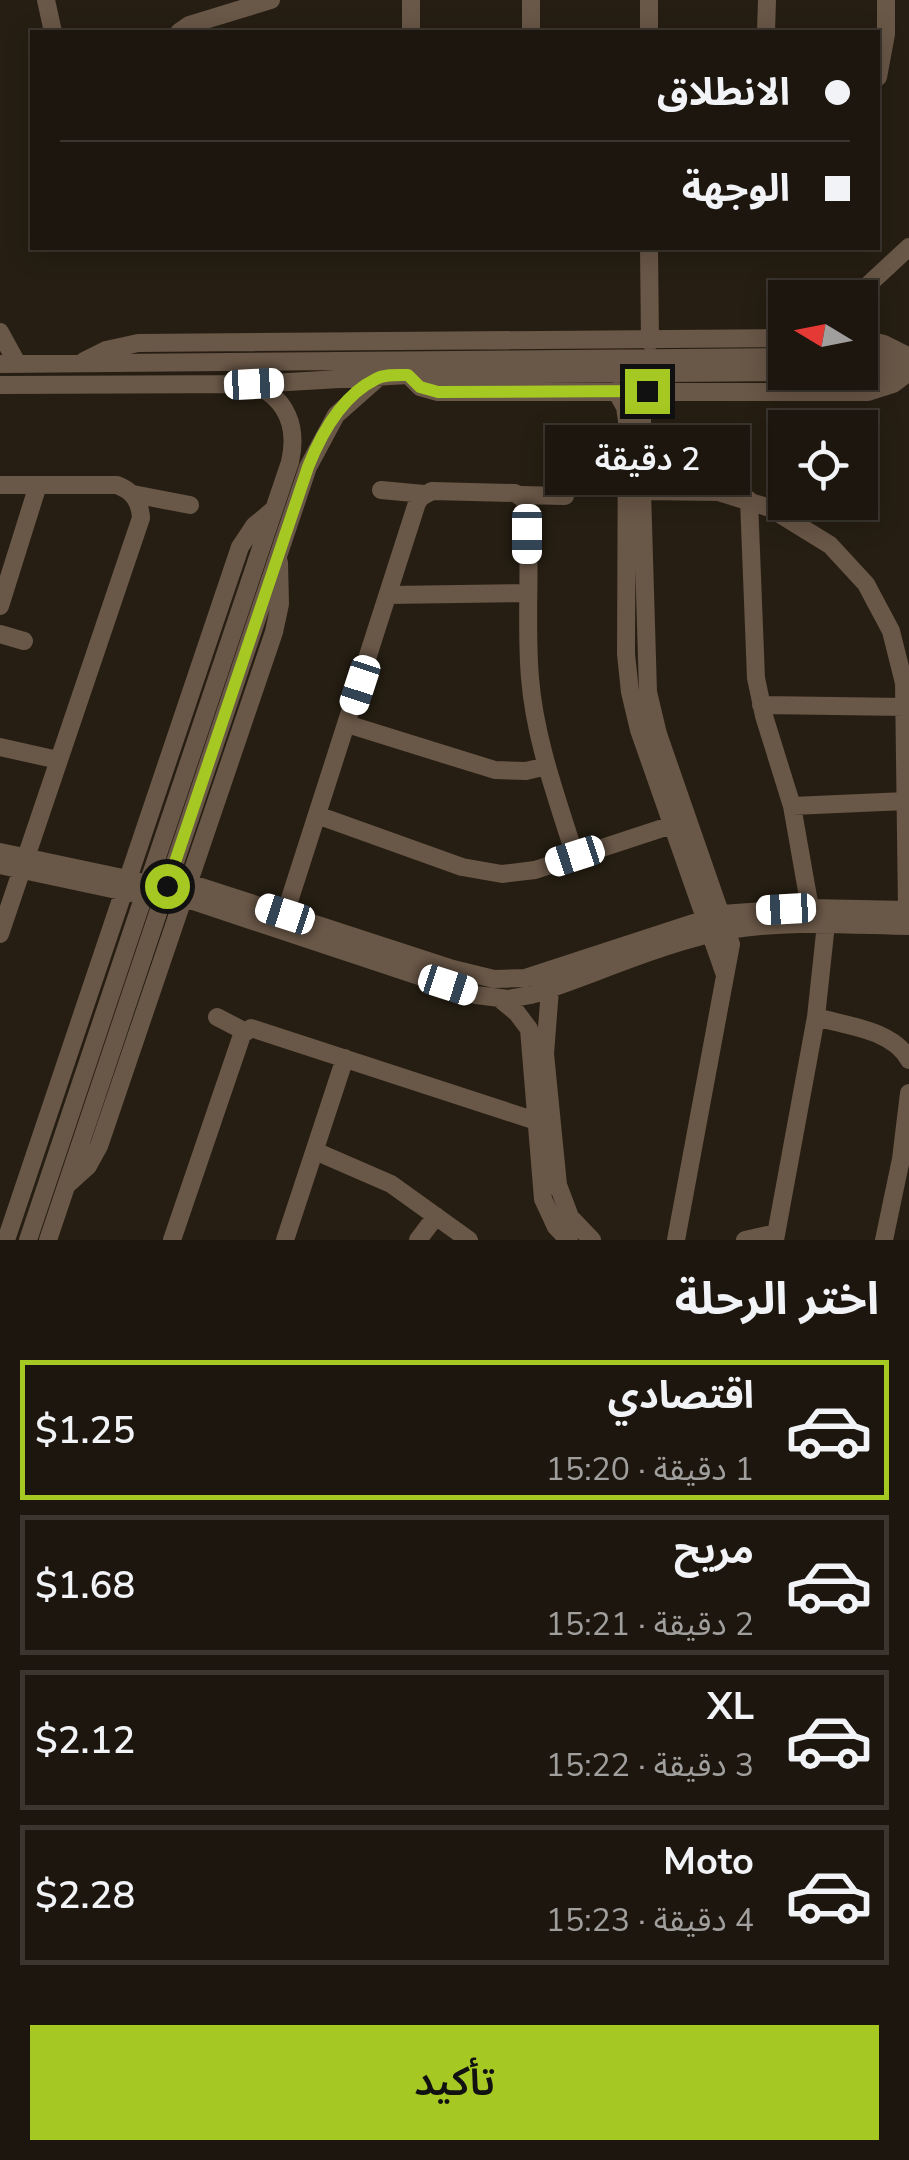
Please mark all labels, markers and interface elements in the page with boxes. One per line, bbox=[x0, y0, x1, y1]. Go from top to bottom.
text: الانطلاق bbox=[657, 67, 790, 118]
text: الوجهة bbox=[682, 163, 790, 214]
north arrow bbox=[768, 280, 878, 390]
map controls bbox=[768, 280, 878, 520]
car bbox=[223, 367, 285, 401]
route end bbox=[625, 369, 670, 414]
button: locate bbox=[768, 410, 878, 520]
callout: 2 دقيقة bbox=[544, 426, 750, 496]
text: 2 دقيقة bbox=[595, 438, 700, 481]
car bbox=[512, 504, 542, 564]
car bbox=[336, 652, 384, 718]
car bbox=[542, 832, 608, 880]
route start bbox=[145, 864, 190, 909]
car bbox=[252, 890, 318, 938]
car bbox=[755, 892, 817, 926]
car bbox=[415, 961, 481, 1009]
text: اختر الرحلة bbox=[675, 1269, 879, 1330]
text: اقتصادي bbox=[608, 1370, 754, 1421]
icon: car bbox=[784, 1385, 874, 1475]
text: $1.25 bbox=[35, 1405, 135, 1456]
text: 1 دقيقة · 15:20 bbox=[546, 1448, 754, 1491]
text: مريح bbox=[674, 1525, 754, 1576]
icon: car bbox=[784, 1540, 874, 1630]
text: $1.68 bbox=[35, 1560, 135, 1611]
text: 2 دقيقة · 15:21 bbox=[546, 1603, 754, 1646]
text: XL bbox=[707, 1681, 754, 1732]
icon: car bbox=[784, 1695, 874, 1785]
text: $2.12 bbox=[35, 1715, 135, 1766]
text: 3 دقيقة · 15:22 bbox=[546, 1744, 754, 1787]
text: Moto bbox=[663, 1836, 754, 1887]
icon: car bbox=[784, 1850, 874, 1940]
text: $2.28 bbox=[35, 1870, 135, 1921]
text: 4 دقيقة · 15:23 bbox=[546, 1899, 754, 1942]
button: تأكيد bbox=[30, 2025, 879, 2140]

